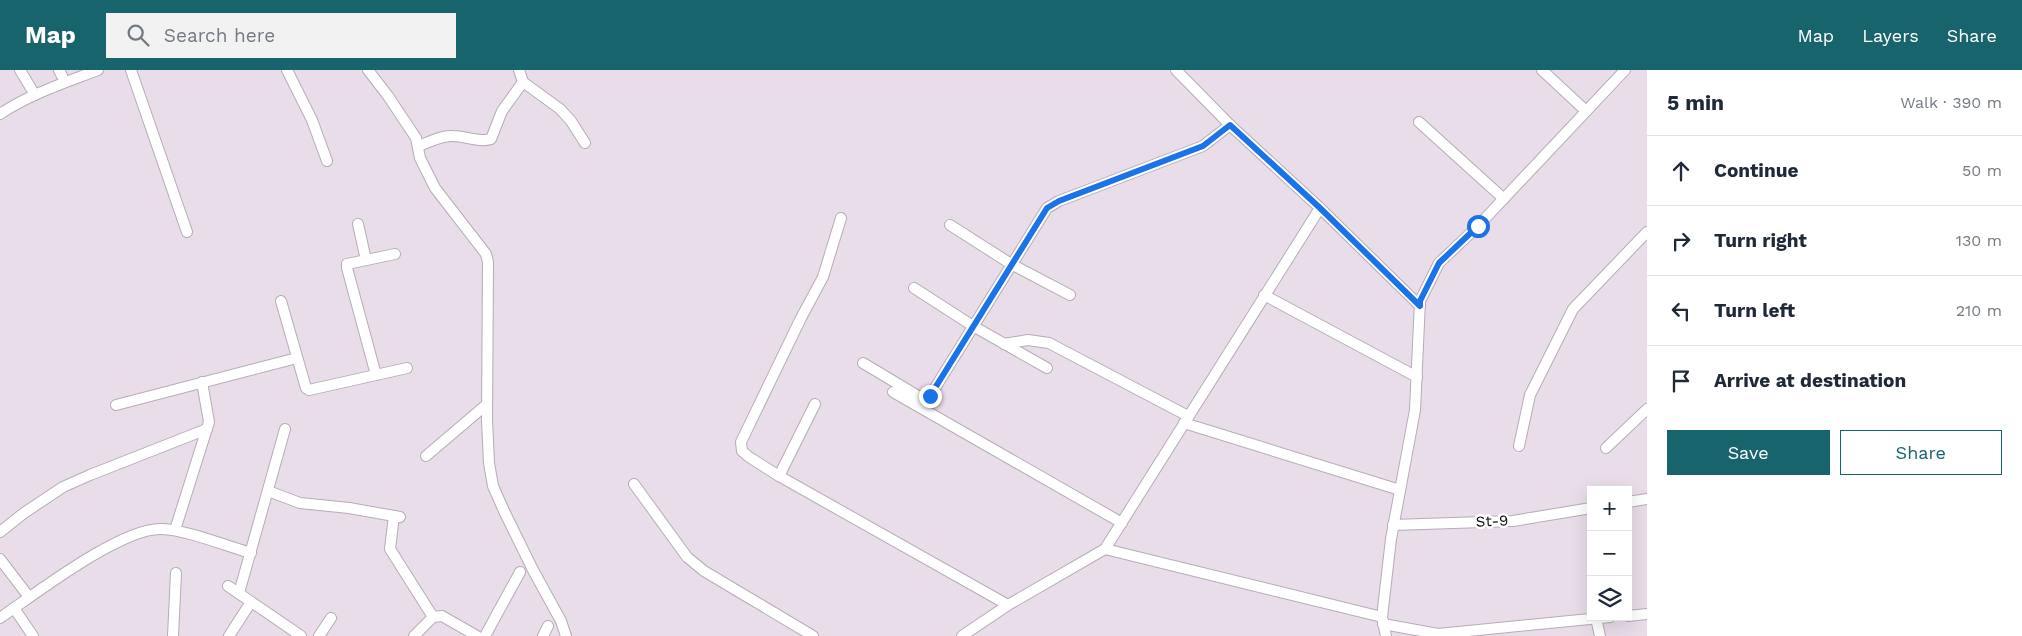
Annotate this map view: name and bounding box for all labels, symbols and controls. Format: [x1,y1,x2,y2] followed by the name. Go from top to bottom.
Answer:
[106,13,456,58] search box
[25,21,76,49] text: Map
[124,21,152,49] icon: search
[164,24,275,47] text: Search here
[1797,25,1834,46] text: Map
[1862,25,1919,46] text: Layers
[1947,25,1997,46] text: Share
[1667,90,1724,115] text: 5 min
[1900,93,2002,112] text: Walk · 390 m
[1667,157,1695,185] icon: ahead
[1714,159,1798,182] text: Continue
[1962,161,2002,180] text: 50 m
[1467,215,1490,238] route start
[1667,227,1695,255] icon: right
[1714,229,1807,252] text: Turn right
[1956,231,2002,250] text: 130 m
[1667,297,1695,325] icon: left
[1714,299,1795,322] text: Turn left
[1956,301,2002,320] text: 210 m
[1667,367,1695,395] icon: arrive
[1714,369,1906,392] text: Arrive at destination
[919,385,942,408] route end
[1667,430,1830,475] button: Save
[1840,430,2002,475] button: Share
[1587,486,1632,621] map controls
[1587,486,1632,531] button: +
[1475,511,1509,531] street label: St-9
[1587,531,1632,576] button: −
[1587,576,1632,621] button: layers

